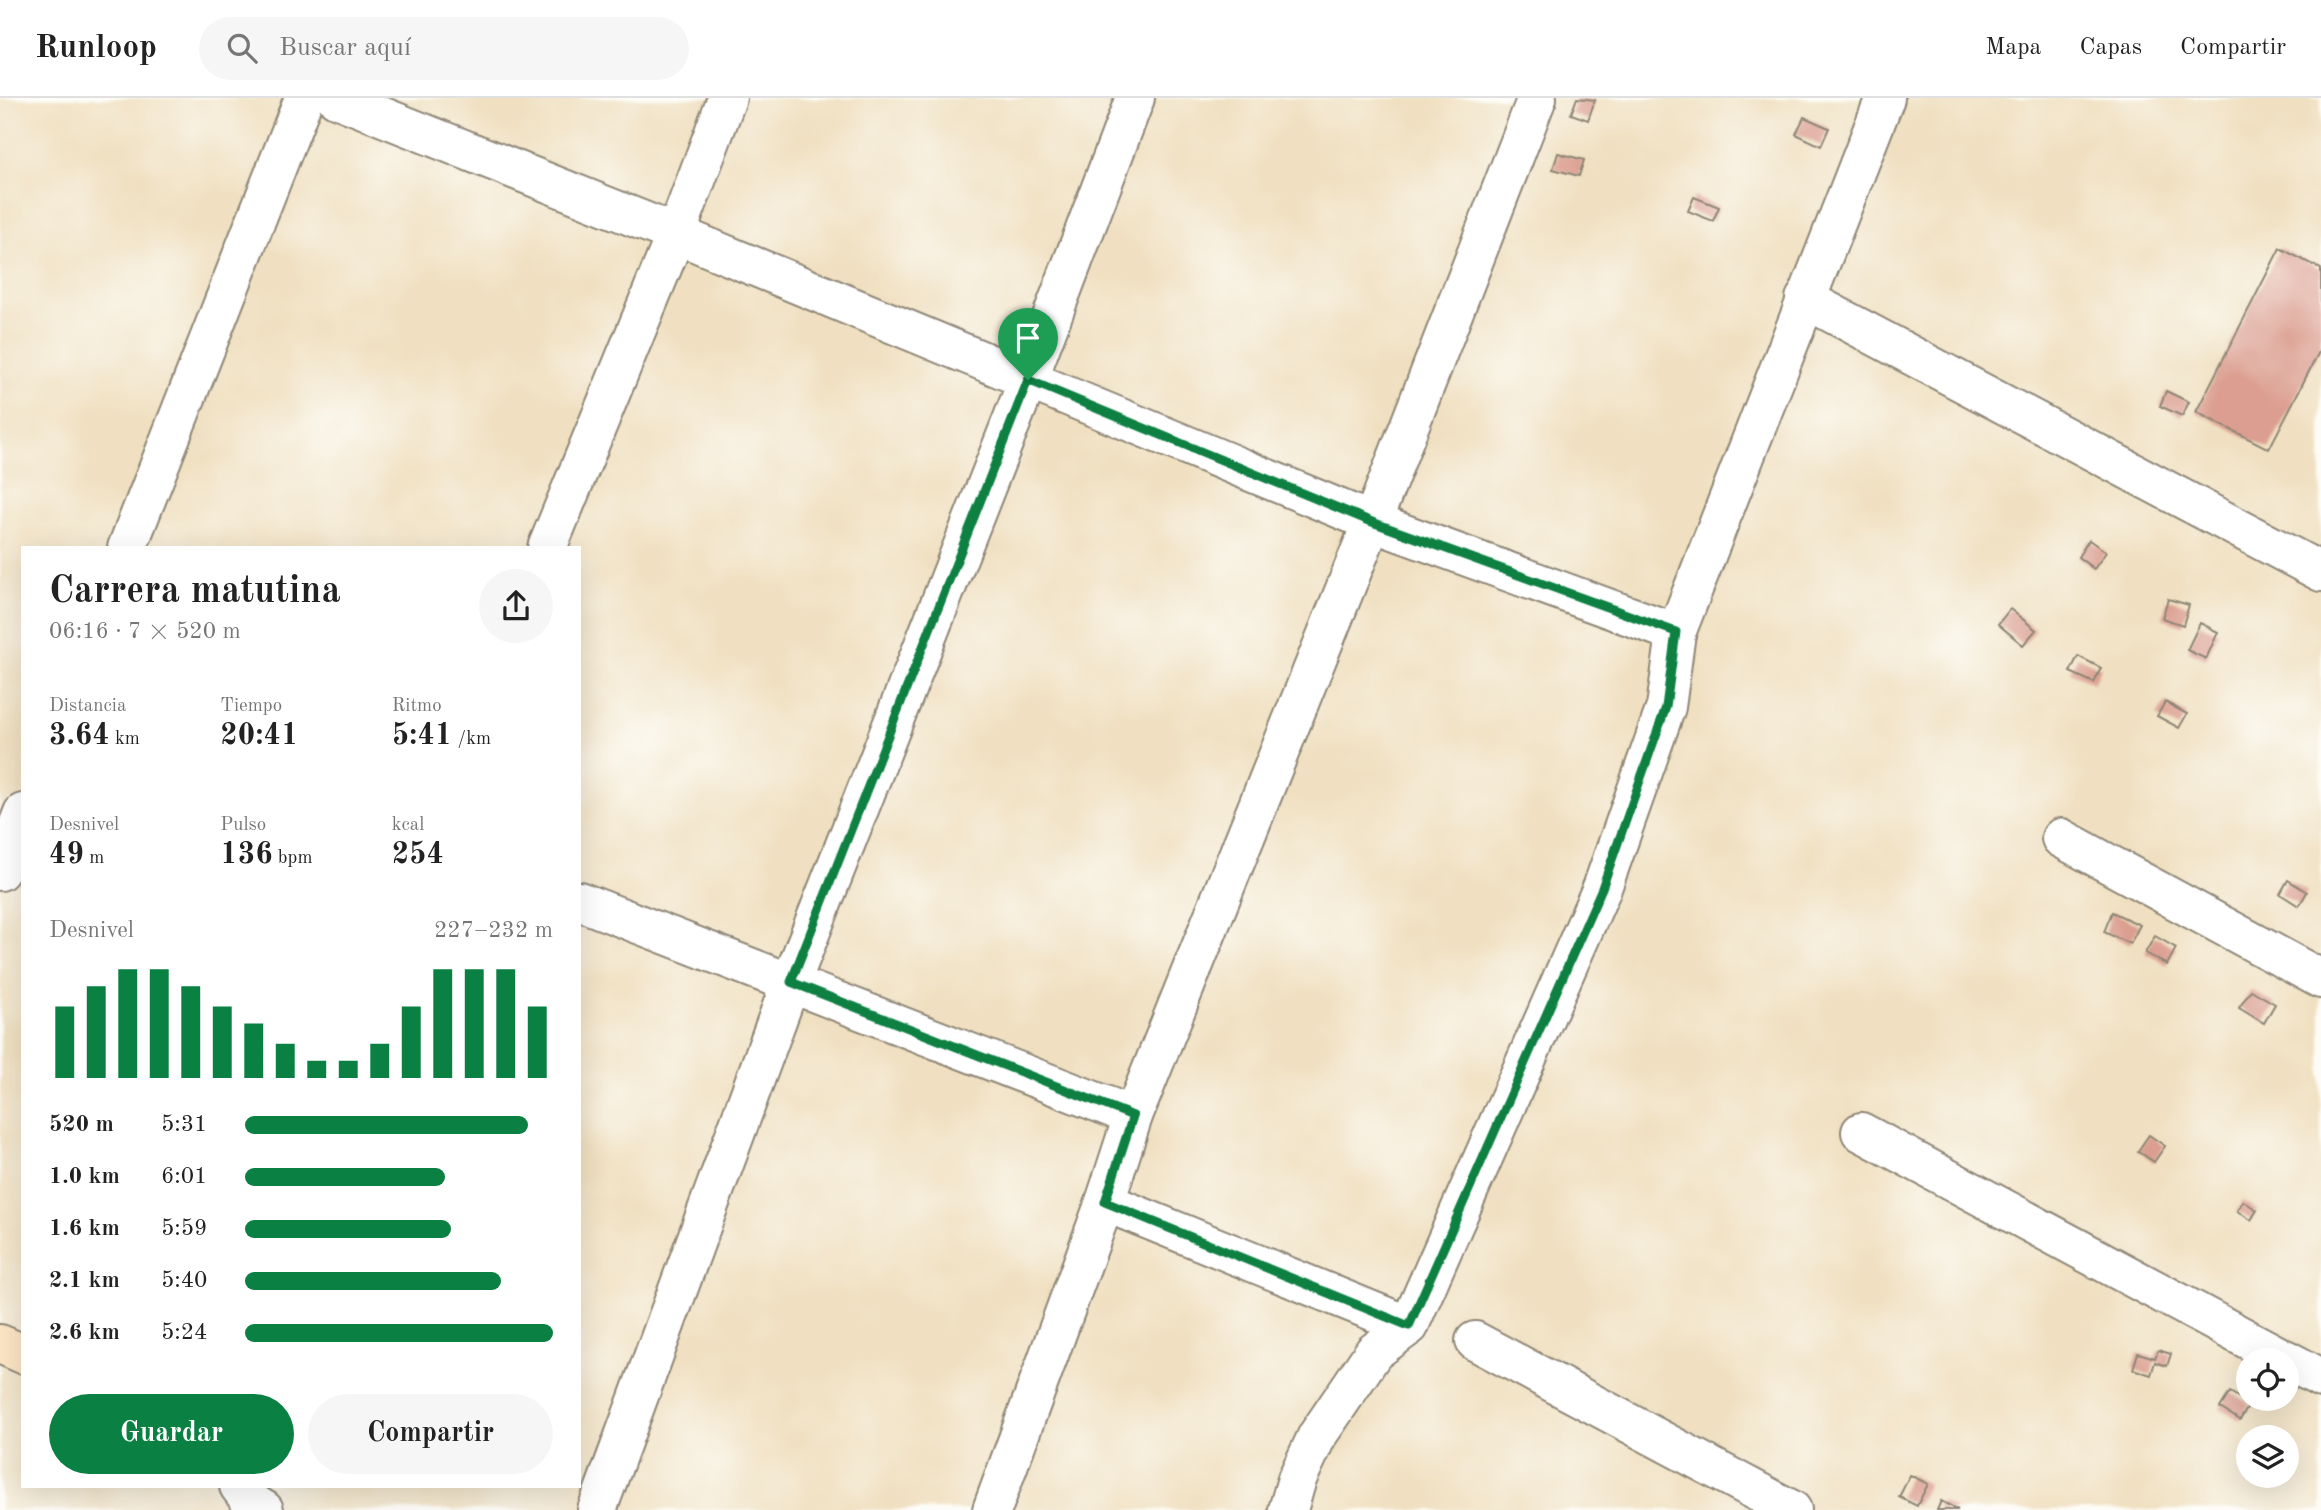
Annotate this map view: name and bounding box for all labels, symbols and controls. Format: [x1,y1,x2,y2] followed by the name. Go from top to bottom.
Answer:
[199,17,689,80] search box
[223,29,261,67] icon: search
[35,32,157,65] text: Runloop
[279,35,411,61] text: Buscar aquí
[1985,36,2041,60] text: Mapa
[2079,36,2142,60] text: Capas
[2180,36,2286,60] text: Compartir
[998,308,1058,380] pin
[1009,319,1047,357] icon: arrive
[479,569,553,643] button: share
[49,573,341,611] text: Carrera matutina
[49,620,241,643] text: 06:16 · 7 × 520 m
[49,697,126,716] text: Distancia
[220,697,282,716] text: Tiempo
[392,697,442,716] text: Ritmo
[49,721,110,751] text: 3.64
[220,721,298,751] text: 20:41
[392,721,452,751] text: 5:41
[110,730,140,749] text: km
[452,730,491,749] text: /km
[49,816,119,835] text: Desnivel
[220,816,266,835] text: Pulso
[392,816,424,835] text: kcal
[49,840,84,870] text: 49
[220,840,273,870] text: 136
[392,840,444,870] text: 254
[84,849,104,868] text: m
[273,849,313,868] text: bpm
[49,919,134,942] text: Desnivel
[434,919,553,942] text: 227–232 m
[49,1113,114,1136] text: 520 m
[161,1113,207,1136] text: 5:31
[49,1165,120,1188] text: 1.0 km
[161,1165,207,1188] text: 6:01
[49,1217,120,1240] text: 1.6 km
[161,1217,207,1240] text: 5:59
[49,1269,120,1292] text: 2.1 km
[161,1269,207,1292] text: 5:40
[49,1321,120,1344] text: 2.6 km
[161,1321,207,1344] text: 5:24
[2236,1348,2299,1488] map controls
[2236,1348,2299,1411] button: locate
[49,1394,294,1474] button: Guardar
[308,1394,553,1474] button: Compartir
[2236,1425,2299,1488] button: layers

